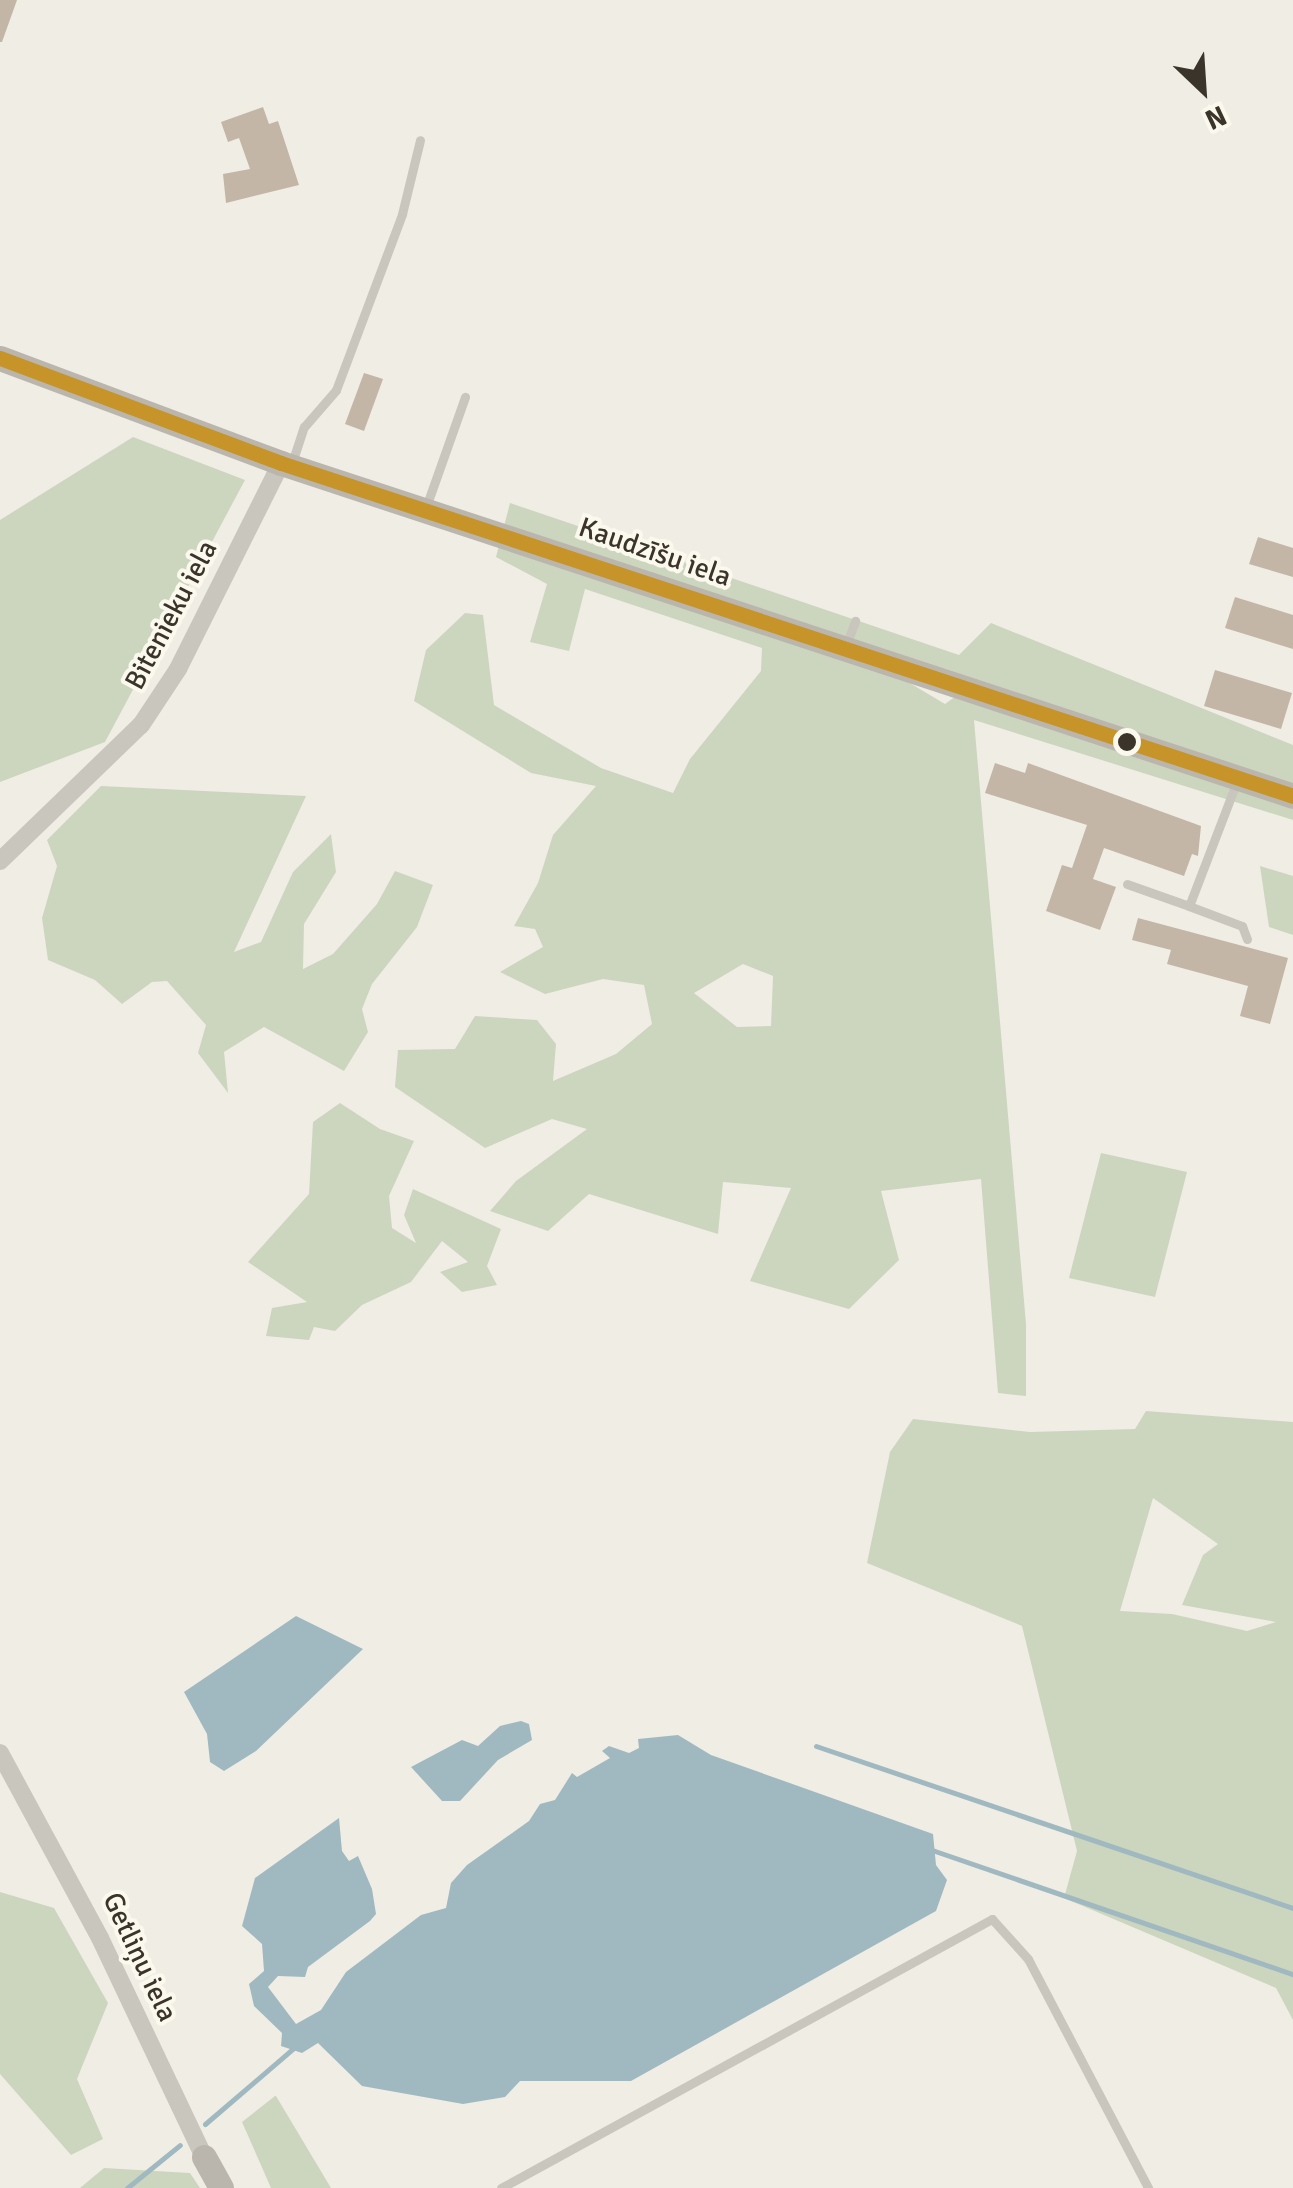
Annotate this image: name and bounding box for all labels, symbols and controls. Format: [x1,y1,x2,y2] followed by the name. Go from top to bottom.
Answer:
[1153,40,1253,140] north arrow
[1200,98,1232,137] text: N
[574,510,736,594] street label: Kaudzīšu iela
[118,535,224,695] street label: Bitenieku iela
[1117,732,1137,752] unlabelled marker
[96,1887,184,2027] street label: Getliņu iela

